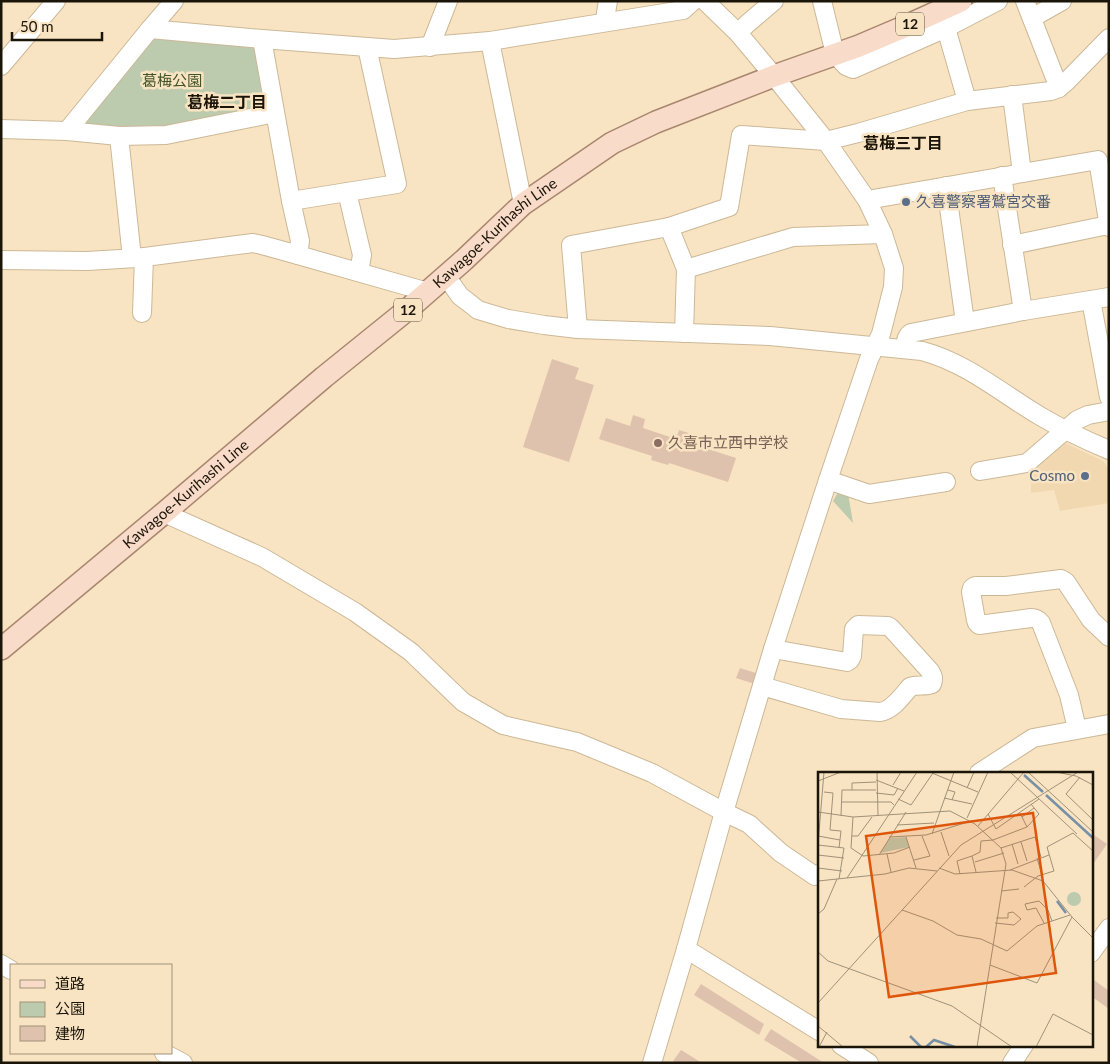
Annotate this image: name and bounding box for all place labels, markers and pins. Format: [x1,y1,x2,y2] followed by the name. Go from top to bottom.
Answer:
[916,192,1051,210] place label: 久喜警察署鷲宮交番
[900,196,912,208] marker: 久喜警察署鷲宮交番
[668,433,788,451] place label: 久喜市立西中学校
[652,437,664,449] marker: 久喜市立西中学校
[1029,466,1075,484] place label: Cosmo
[1079,470,1091,482] marker: Cosmo

